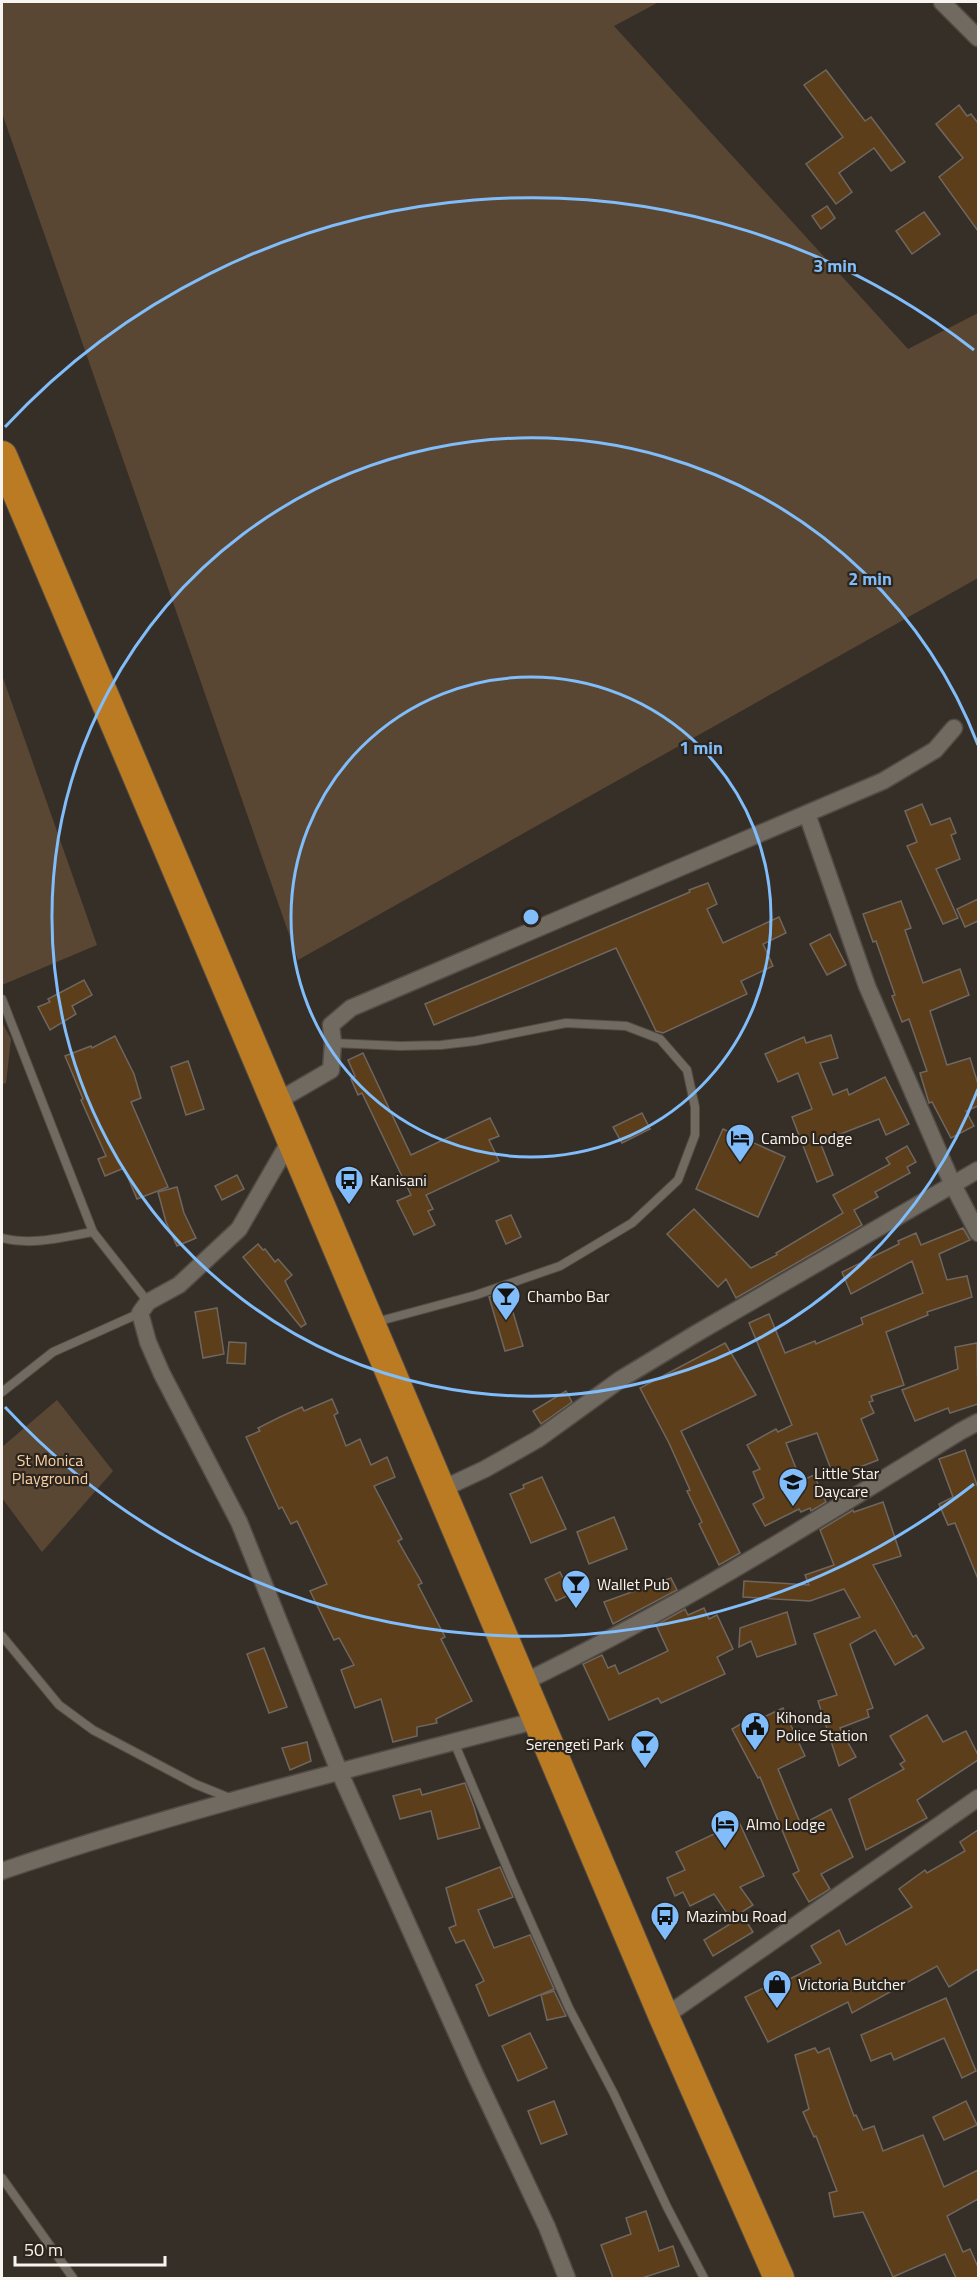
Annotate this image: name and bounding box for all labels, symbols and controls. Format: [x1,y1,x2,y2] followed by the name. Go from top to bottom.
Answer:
[813,252,857,279] text: 3 min
[848,565,892,592] text: 2 min
[679,734,723,761] text: 1 min
[521,907,541,927] centre of rings
[724,1122,756,1164] hotel icon: Cambo Lodge
[761,1126,852,1150] place label: Cambo Lodge
[333,1164,365,1206] bus stop icon: Kanisani
[370,1168,427,1192] place label: Kanisani
[490,1280,522,1322] bar icon: Chambo Bar
[527,1284,610,1308] place label: Chambo Bar
[12,1448,88,1490] park label: St Monica Playground
[814,1461,880,1503] place label: Little Star Daycare
[777,1466,809,1508] school or university icon: Little Star Daycare
[560,1568,592,1610] bar icon: Wallet Pub
[597,1572,670,1596] place label: Wallet Pub
[776,1705,868,1747] place label: Kihonda Police Station
[739,1710,771,1752] public building icon: Kihonda Police Station
[629,1728,661,1770] bar icon: Serengeti Park
[526,1732,624,1756] place label: Serengeti Park
[709,1808,741,1850] hotel icon: Almo Lodge
[746,1812,825,1836] place label: Almo Lodge
[649,1900,681,1942] bus stop icon: Mazimbu Road
[686,1904,787,1928] place label: Mazimbu Road
[761,1968,793,2010] shop icon: Victoria Butcher
[798,1972,906,1996] place label: Victoria Butcher
[15,2229,165,2267] scale bar
[24,2236,63,2263] text: 50 m

